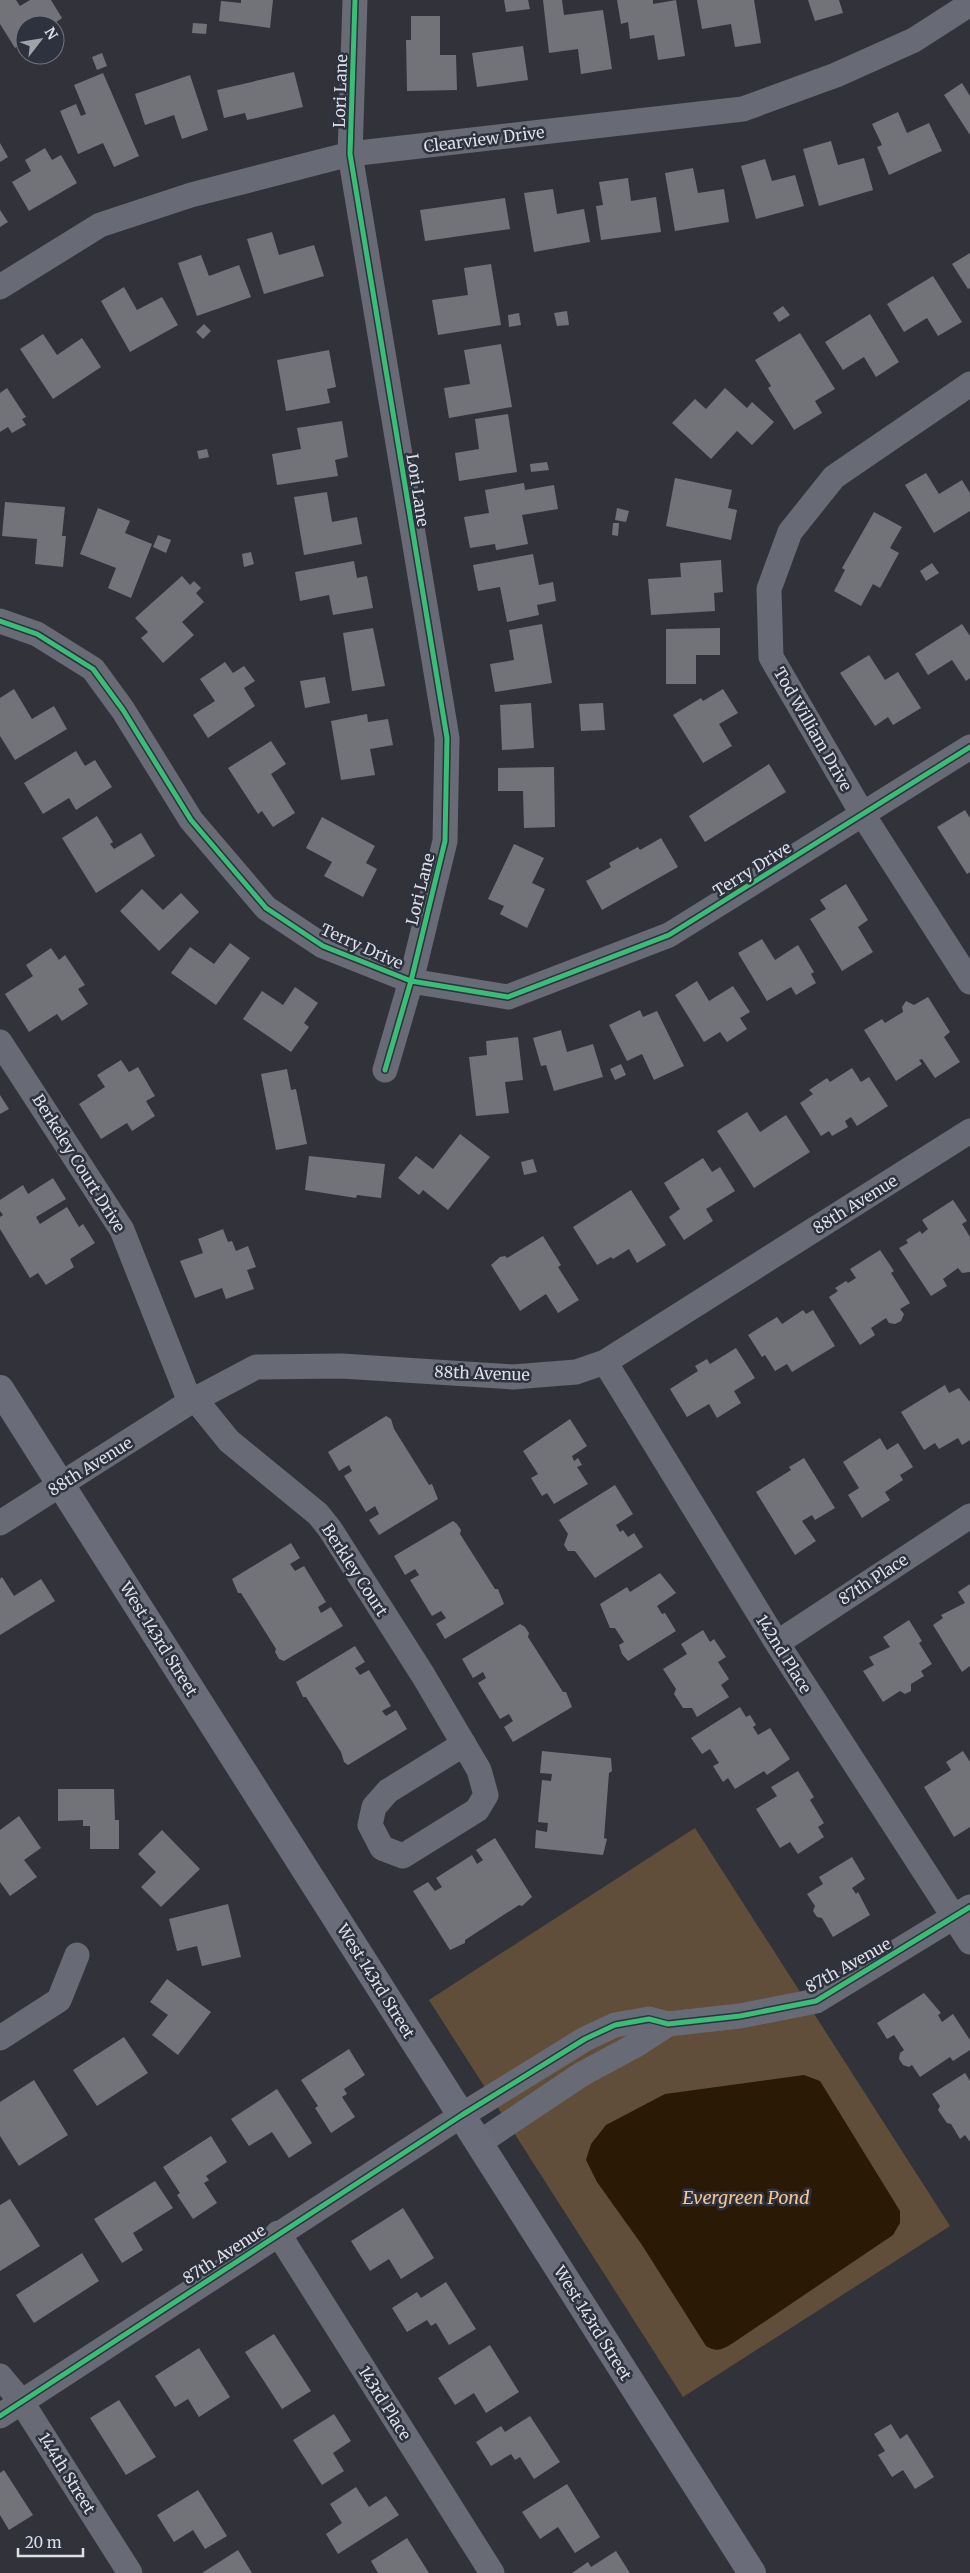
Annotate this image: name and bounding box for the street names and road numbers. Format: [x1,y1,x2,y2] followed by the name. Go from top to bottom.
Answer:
[329,54,351,128] street label: Lori Lane
[423,122,545,156] street label: Clearview Drive
[402,452,434,528] street label: Lori Lane
[769,664,857,794] street label: Tod William Drive
[709,837,795,901] street label: Terry Drive
[401,851,439,927] street label: Lori Lane
[318,919,406,973] street label: Terry Drive
[28,1090,130,1236] street label: Berkeley Court Drive
[809,1170,901,1238] street label: 88th Avenue
[434,1361,530,1385] street label: 88th Avenue
[44,1432,136,1500] street label: 88th Avenue
[318,1520,393,1620] street label: Berkley Court
[835,1549,911,1609] street label: 87th Place
[115,1577,203,1701] street label: West 143rd Street
[752,1611,816,1697] street label: 142nd Place
[332,1919,420,2043] street label: West 143rd Street
[802,1933,894,1997] street label: 87th Avenue
[179,2220,269,2288] street label: 87th Avenue
[549,2261,637,2385] street label: West 143rd Street
[354,2362,416,2444] street label: 143rd Place
[34,2429,100,2518] street label: 144th Street

